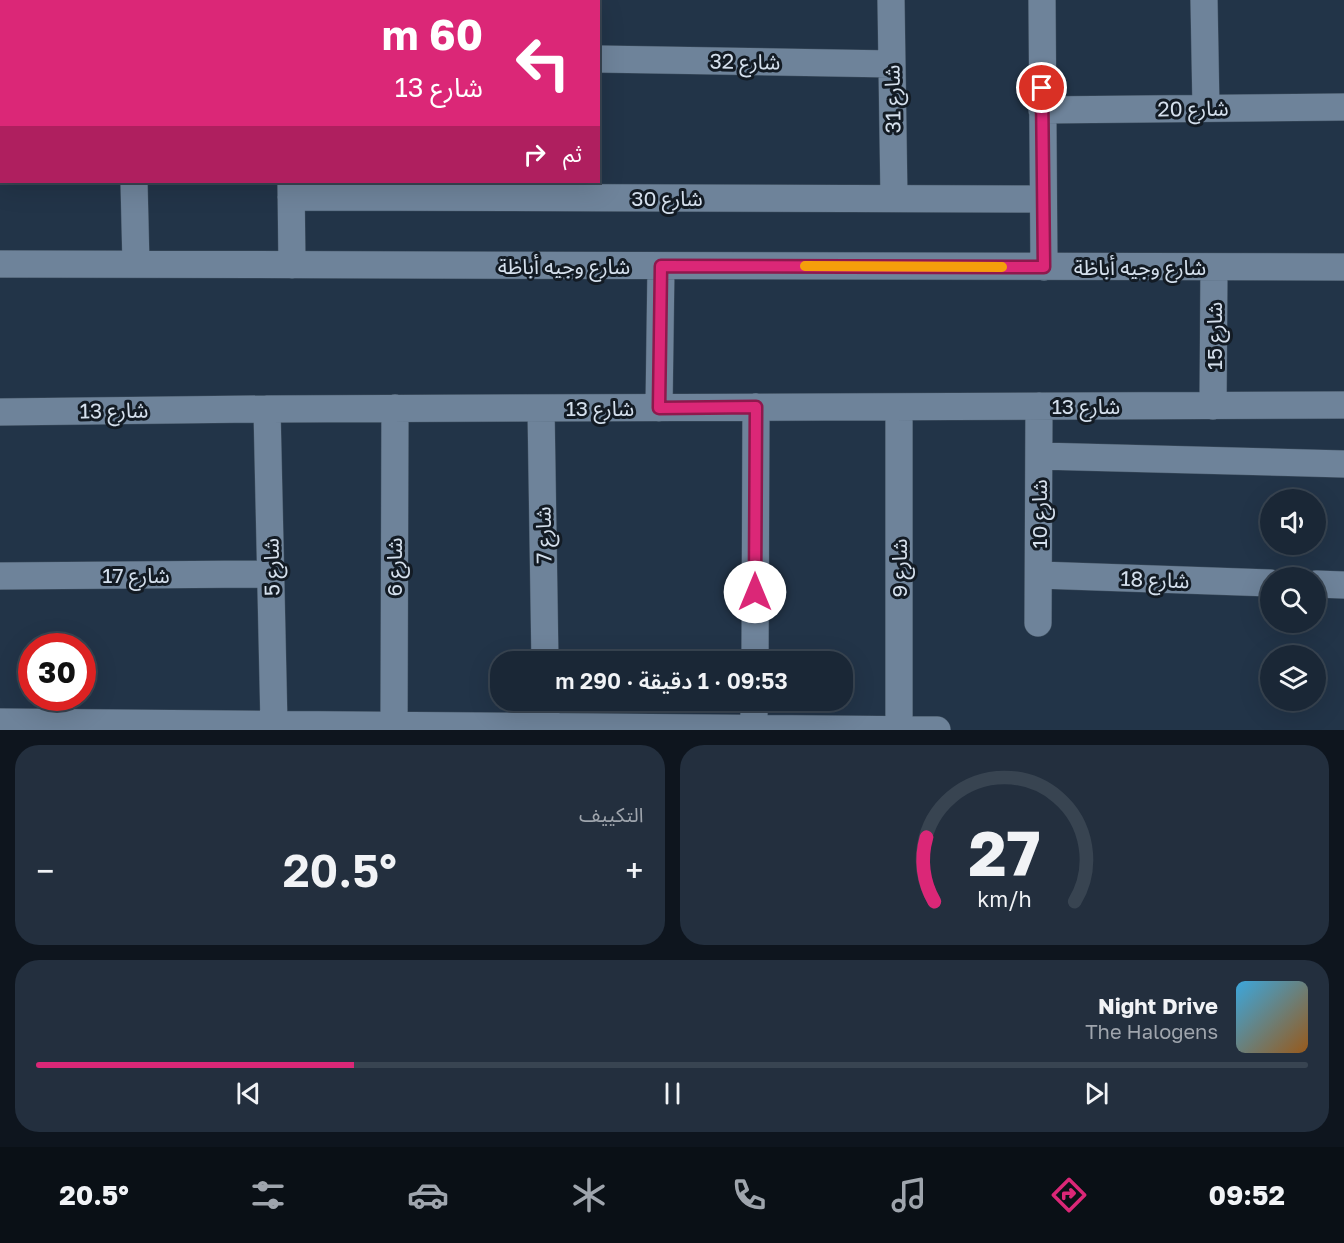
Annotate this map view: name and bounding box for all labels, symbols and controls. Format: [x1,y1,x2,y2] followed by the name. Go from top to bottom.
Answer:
[382,9,483,59] text: 60 m
[504,24,582,102] icon: left
[709,47,781,78] street label: شارع 32
[1016,62,1067,113] pin
[878,64,909,134] street label: شارع 31
[395,71,483,103] text: شارع 13
[1025,71,1058,104] icon: arrive
[1157,94,1229,125] street label: شارع 20
[518,138,551,171] icon: right
[563,140,582,167] text: ثم
[631,185,703,214] street label: شارع 30
[498,253,630,282] street label: شارع وجيه أباظة
[1074,254,1206,283] street label: شارع وجيه أباظة
[1201,302,1230,370] street label: شارع 15
[1052,393,1120,422] street label: شارع 13
[566,395,634,424] street label: شارع 13
[79,396,149,427] street label: شارع 13
[1026,479,1055,549] street label: شارع 10
[1260,489,1326,711] map controls
[1260,489,1326,555] button: sound
[530,506,559,564] street label: شارع 7
[257,538,288,596] street label: شارع 5
[381,538,410,596] street label: شارع 6
[886,539,915,597] street label: شارع 9
[723,560,787,624] position arrow
[102,562,170,591] street label: شارع 17
[1120,565,1190,596] street label: شارع 18
[1260,567,1326,633] button: search
[18,633,96,711] speed limit sign: 30
[1260,645,1326,711] button: layers
[555,667,788,694] text: 09:53 · 1 دقيقة · 290 m
[579,802,644,826] text: التكييف
[968,815,1040,890] text: 27
[283,843,397,897] text: 20.5°
[36,851,54,890] text: −
[625,851,643,890] text: +
[977,886,1032,912] text: km/h
[1098,992,1218,1019] text: Night Drive
[1085,1019,1218,1043] text: The Halogens
[232,1077,265,1110] icon: previous
[656,1077,689,1110] icon: pause
[1080,1077,1113,1110] icon: next
[247,1174,289,1216] icon: filters
[407,1174,449,1216] icon: car
[568,1174,610,1216] icon: climate
[728,1174,770,1216] icon: phone
[888,1174,930,1216] icon: music
[1048,1174,1090,1216] icon: directions
[59,1179,129,1211] text: 20.5°
[1209,1179,1285,1211] text: 09:52

